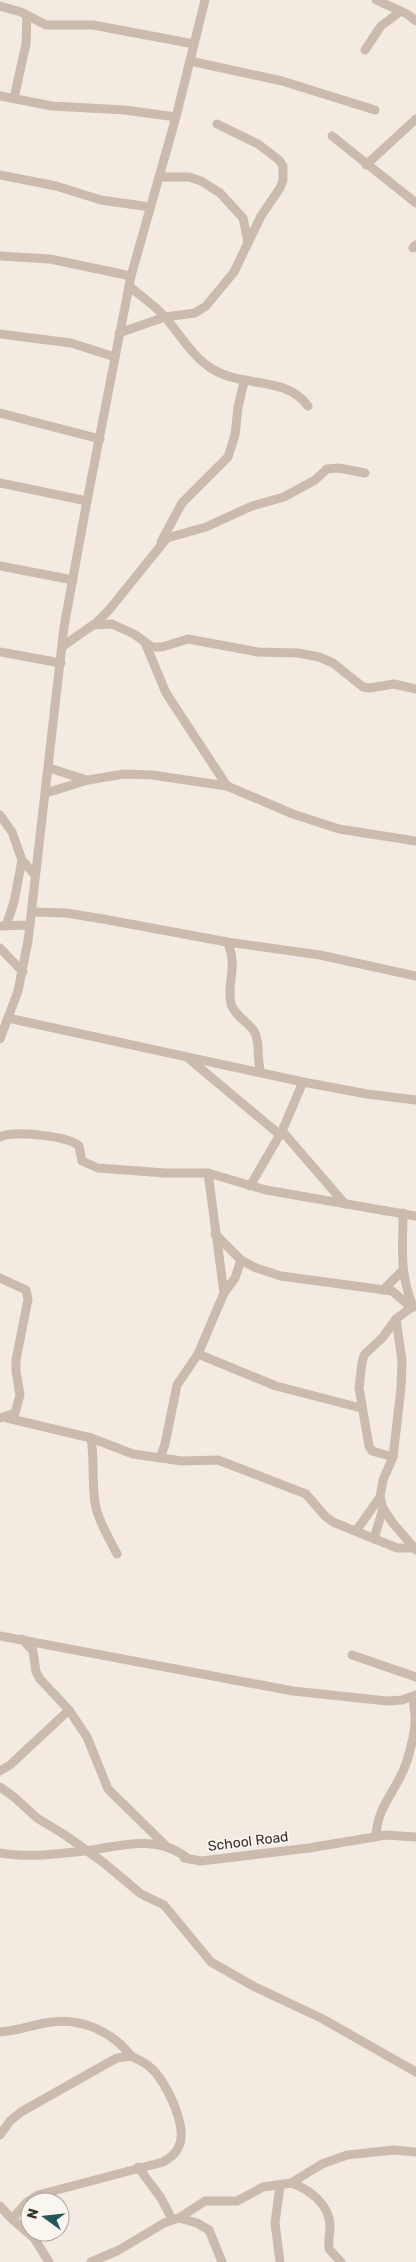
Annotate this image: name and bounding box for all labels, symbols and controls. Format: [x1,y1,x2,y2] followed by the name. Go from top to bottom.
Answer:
[207,1828,289,1855] street label: School Road
[20,2192,70,2242] north arrow
[23,2207,42,2221] text: N

